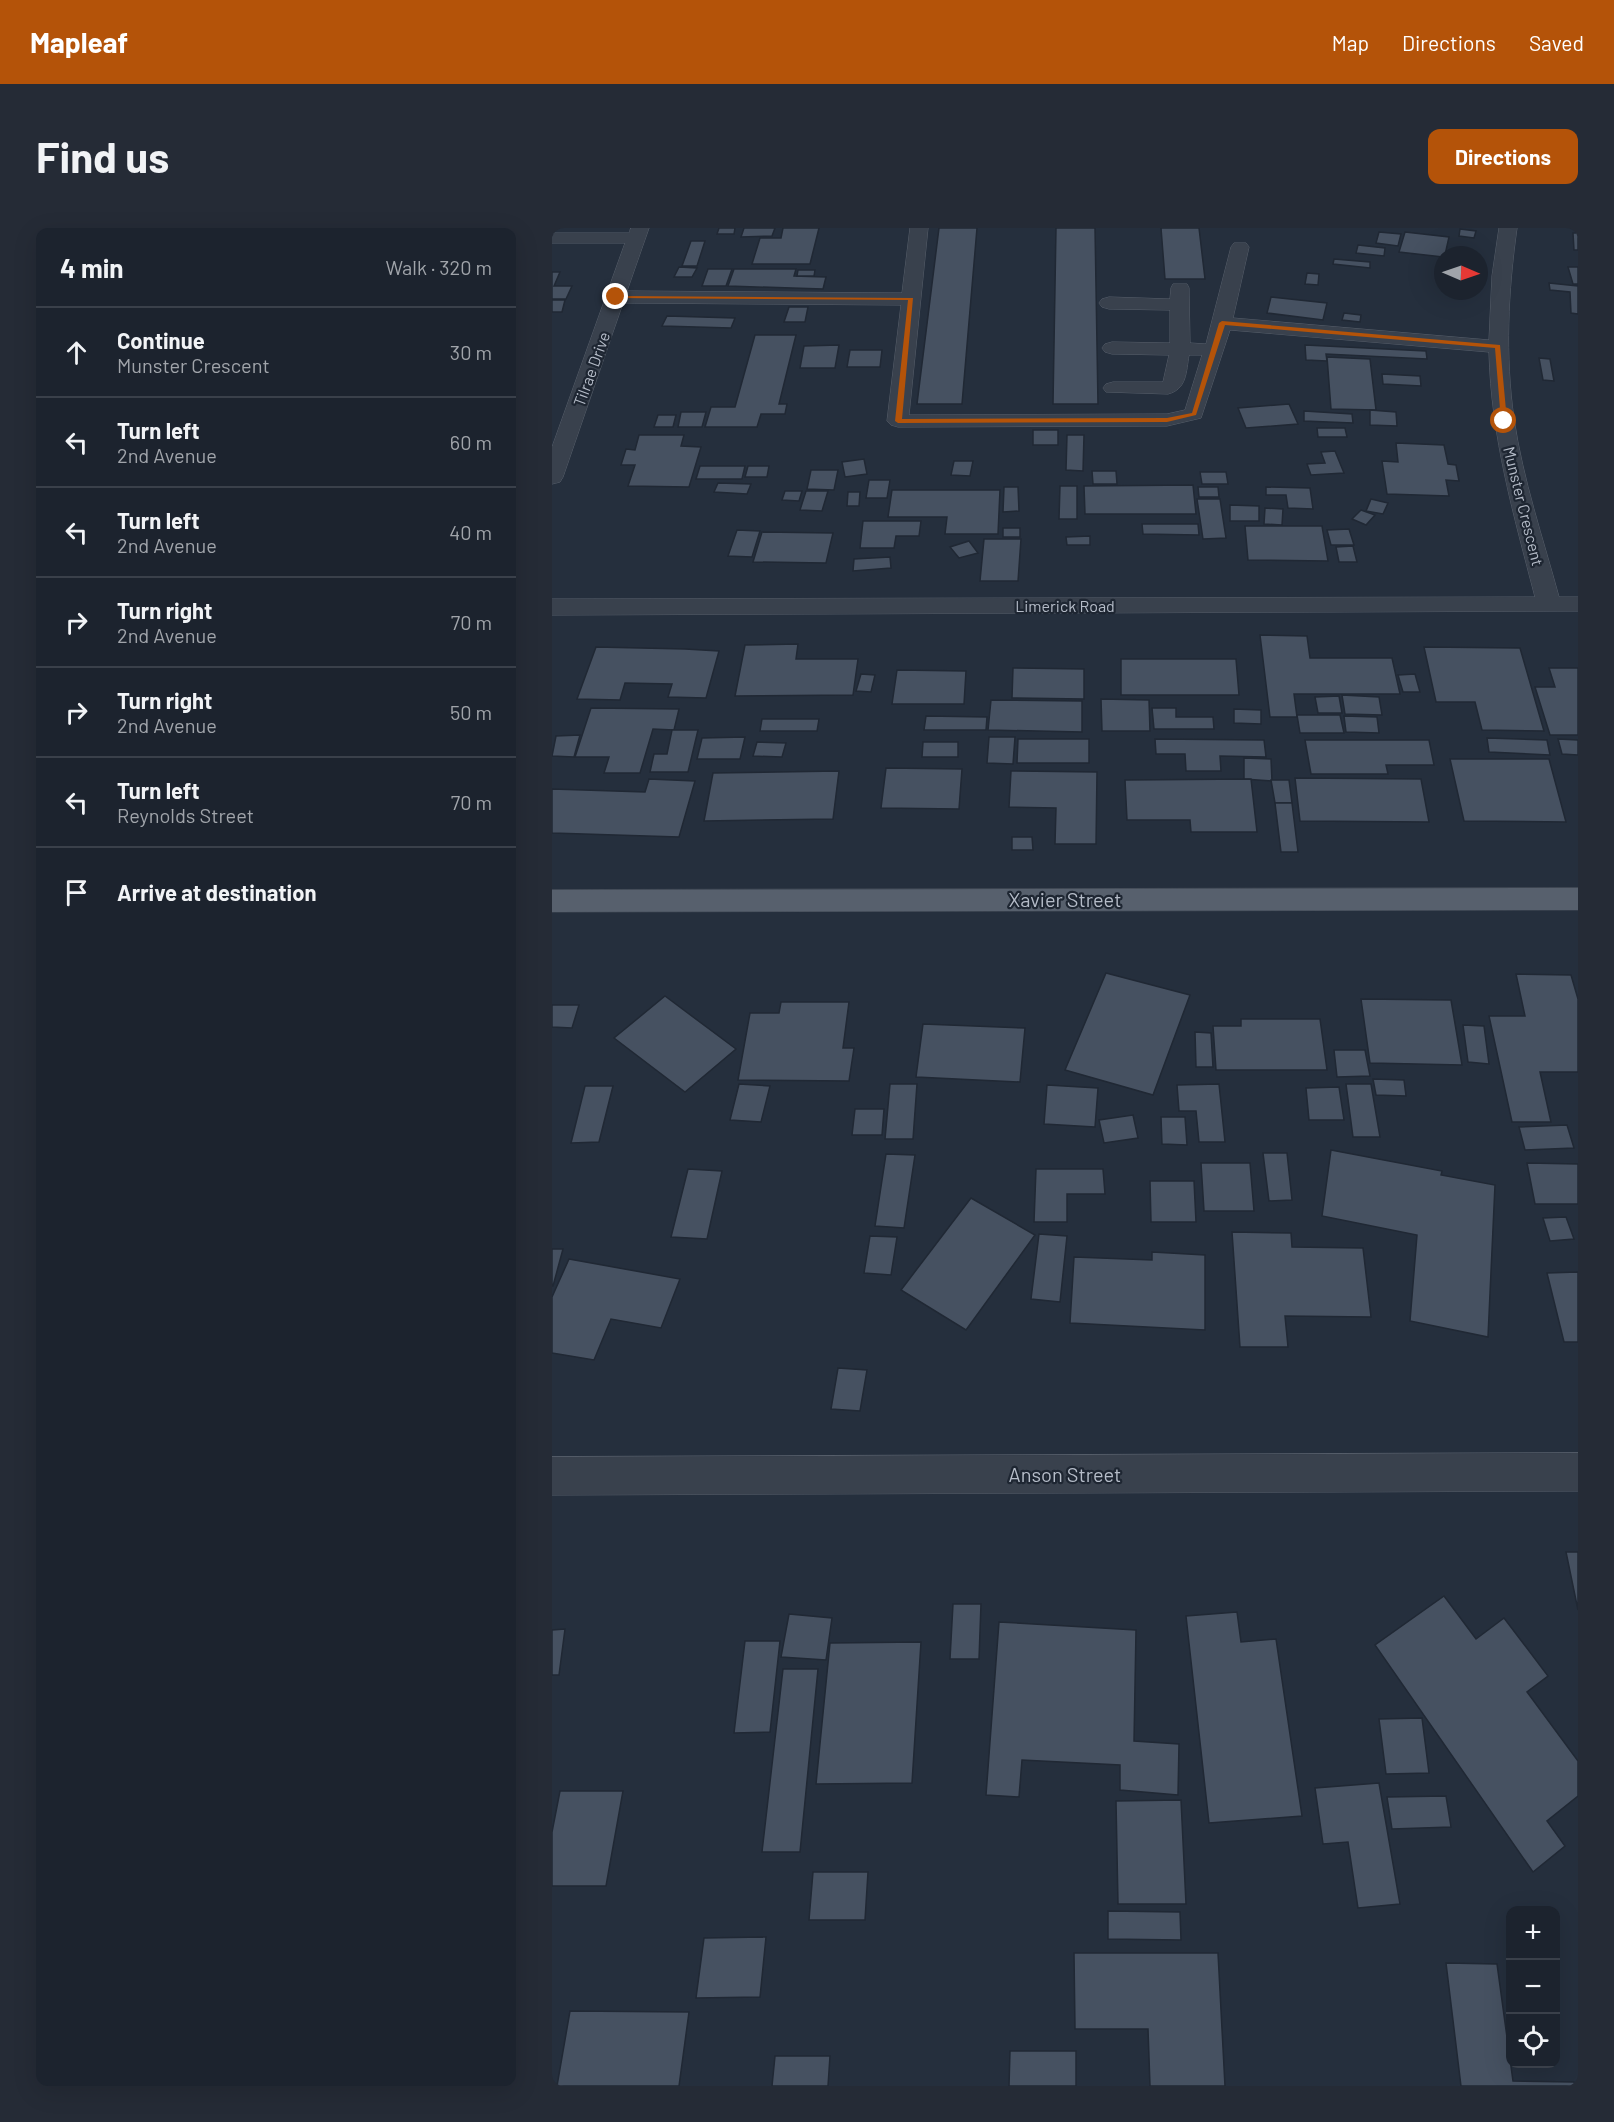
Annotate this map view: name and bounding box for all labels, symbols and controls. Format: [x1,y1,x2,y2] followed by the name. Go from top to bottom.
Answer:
[30,25,128,59] text: Mapleaf
[1332,30,1369,55] text: Map
[1402,30,1496,55] text: Directions
[1529,30,1584,55] text: Saved
[1428,129,1578,184] button: Directions
[36,131,169,181] text: Find us
[1434,246,1488,300] north arrow
[60,252,124,283] text: 4 min
[385,255,492,279] text: Walk · 320 m
[602,283,628,309] route end
[117,327,205,353] text: Continue
[569,329,613,409] street label: Tilrae Drive
[60,336,93,369] icon: ahead
[450,340,492,364] text: 30 m
[117,353,270,377] text: Munster Crescent
[1490,407,1516,433] route start
[117,417,200,443] text: Turn left
[60,426,93,459] icon: left
[450,430,492,454] text: 60 m
[117,443,217,467] text: 2nd Avenue
[1500,444,1548,568] street label: Munster Crescent
[117,507,200,533] text: Turn left
[60,516,93,549] icon: left
[449,520,492,544] text: 40 m
[117,533,217,557] text: 2nd Avenue
[1015,596,1115,615] street label: Limerick Road
[117,597,212,623] text: Turn right
[60,606,93,639] icon: right
[451,610,492,634] text: 70 m
[117,623,217,647] text: 2nd Avenue
[117,687,212,713] text: Turn right
[60,696,93,729] icon: right
[450,700,492,724] text: 50 m
[117,713,217,737] text: 2nd Avenue
[117,777,200,803] text: Turn left
[60,786,93,819] icon: left
[451,790,492,814] text: 70 m
[117,803,254,827] text: Reynolds Street
[60,876,93,909] icon: arrive
[117,879,316,905] text: Arrive at destination
[1009,887,1121,911] street label: Xavier Street
[1009,1462,1121,1486] street label: Anson Street
[1506,1906,1560,2068] map controls
[1506,1906,1560,1960] button: +
[1506,1960,1560,2014] button: −
[1506,2014,1560,2068] button: locate

